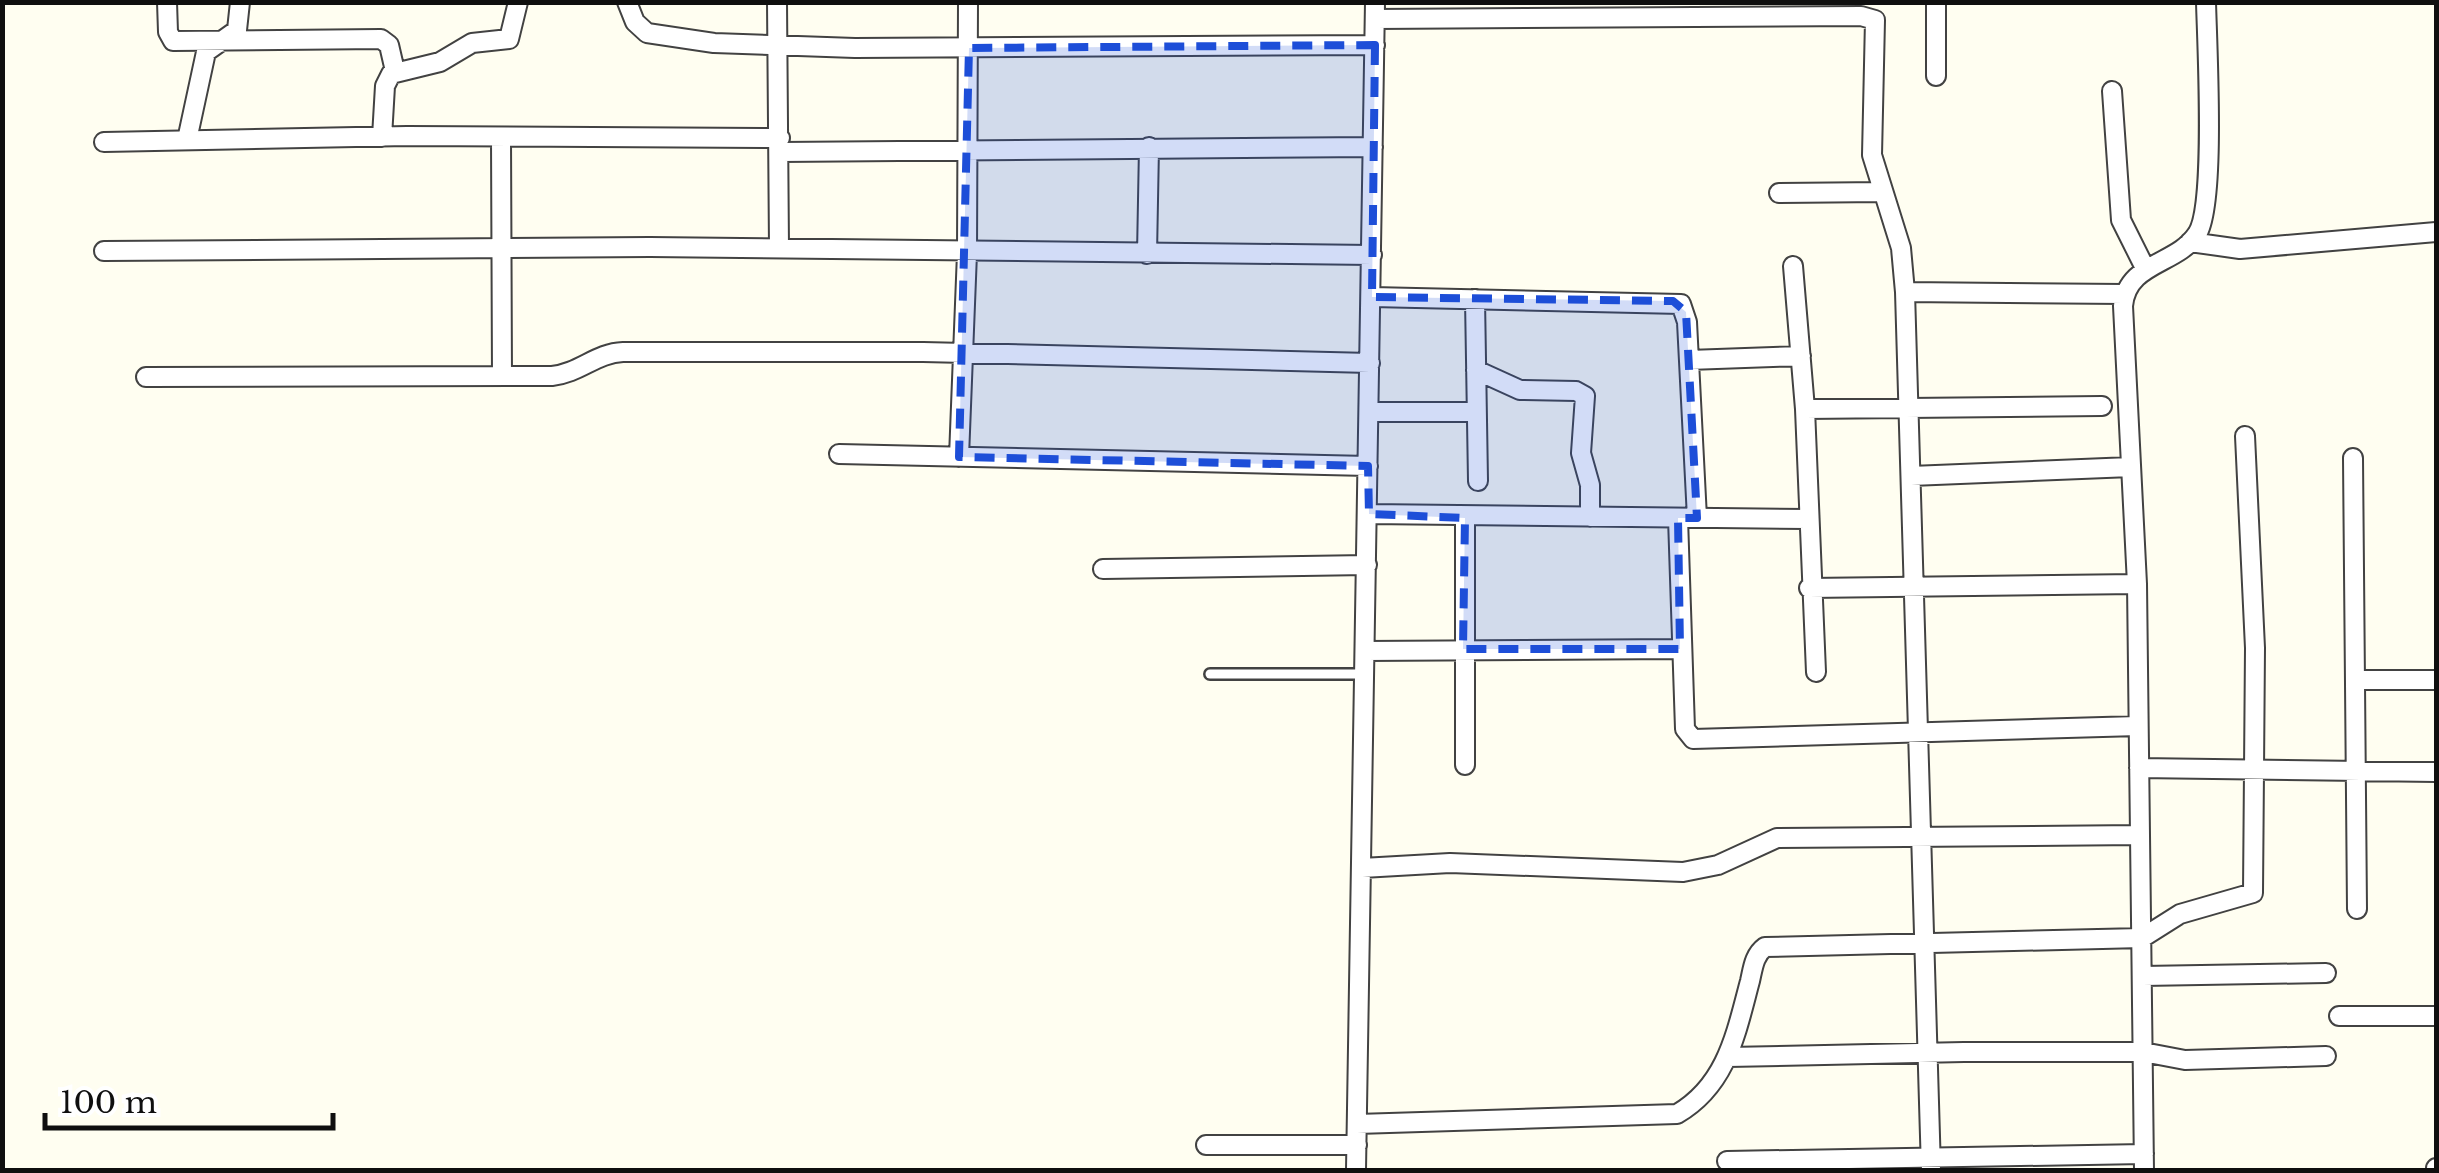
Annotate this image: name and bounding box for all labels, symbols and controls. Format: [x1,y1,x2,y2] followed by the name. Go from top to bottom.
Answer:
[45,1068,332,1130] scale bar
[60,1084,157,1121] text: 100 m

